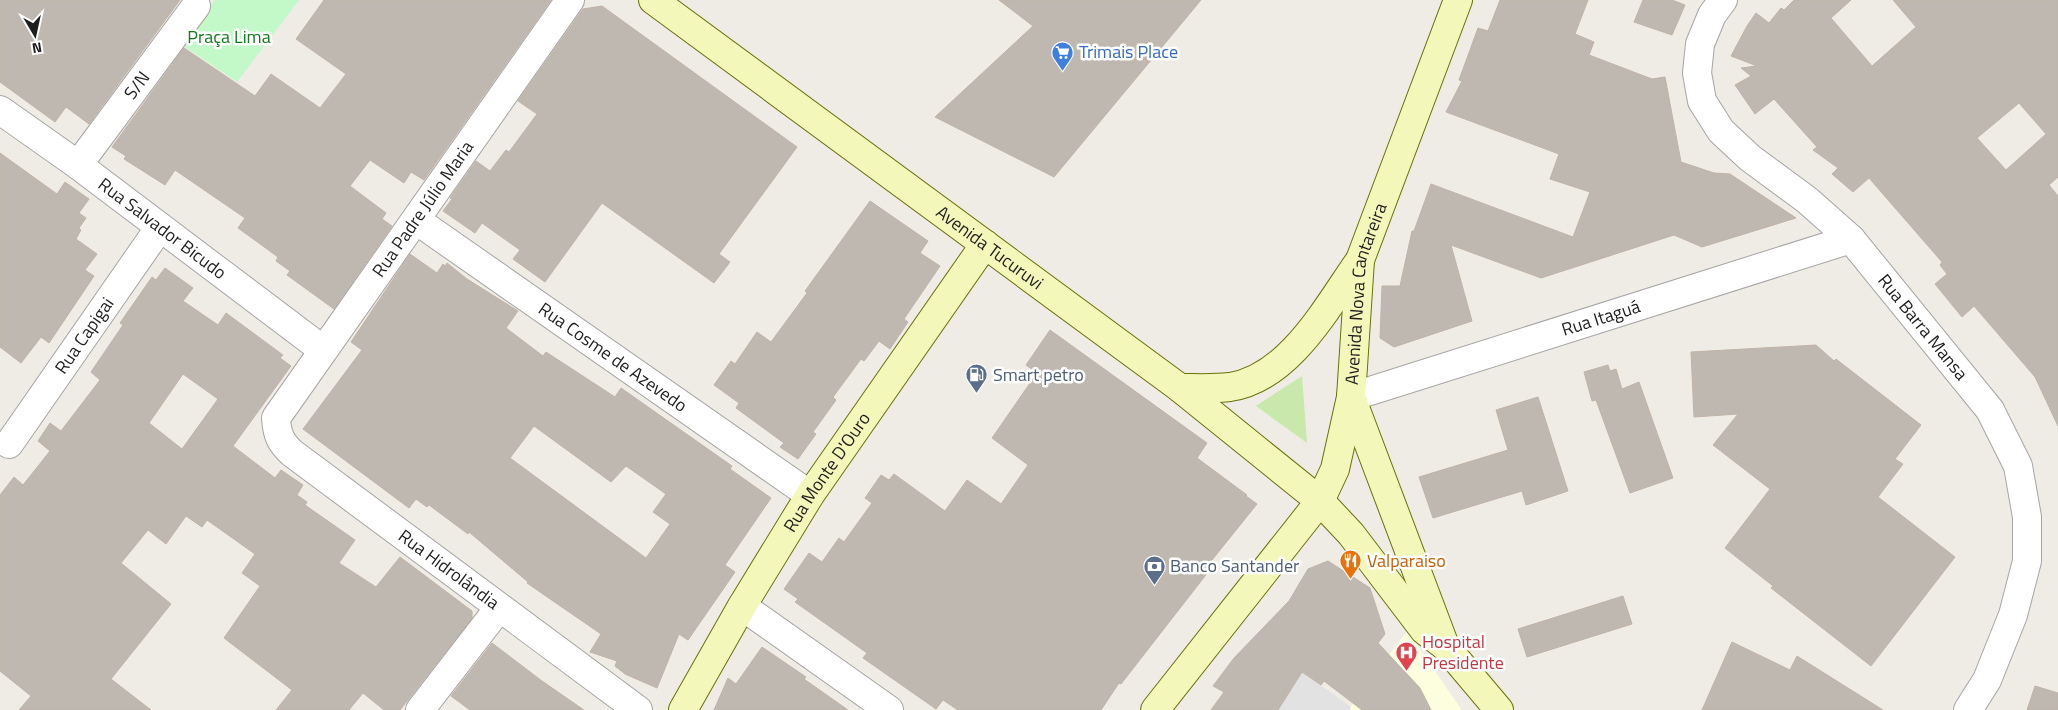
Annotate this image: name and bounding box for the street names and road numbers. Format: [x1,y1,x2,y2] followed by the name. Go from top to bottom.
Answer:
[117,65,156,105] street label: S/N
[365,135,480,283] street label: Rua Padre Júlio Maria
[93,171,232,286] street label: Rua Salvador Bicudo
[931,199,1049,296] street label: Avenida Tucuruvi
[1338,199,1393,386] street label: Avenida Nova Cantareira
[1871,268,1975,386] street label: Rua Barra Mansa
[48,291,120,379] street label: Rua Capigai
[1558,292,1643,343] street label: Rua Itaguá
[533,295,693,418] street label: Rua Cosme de Azevedo
[776,407,877,537] street label: Rua Monte D'Ouro
[393,522,505,616] street label: Rua Hidrolândia

